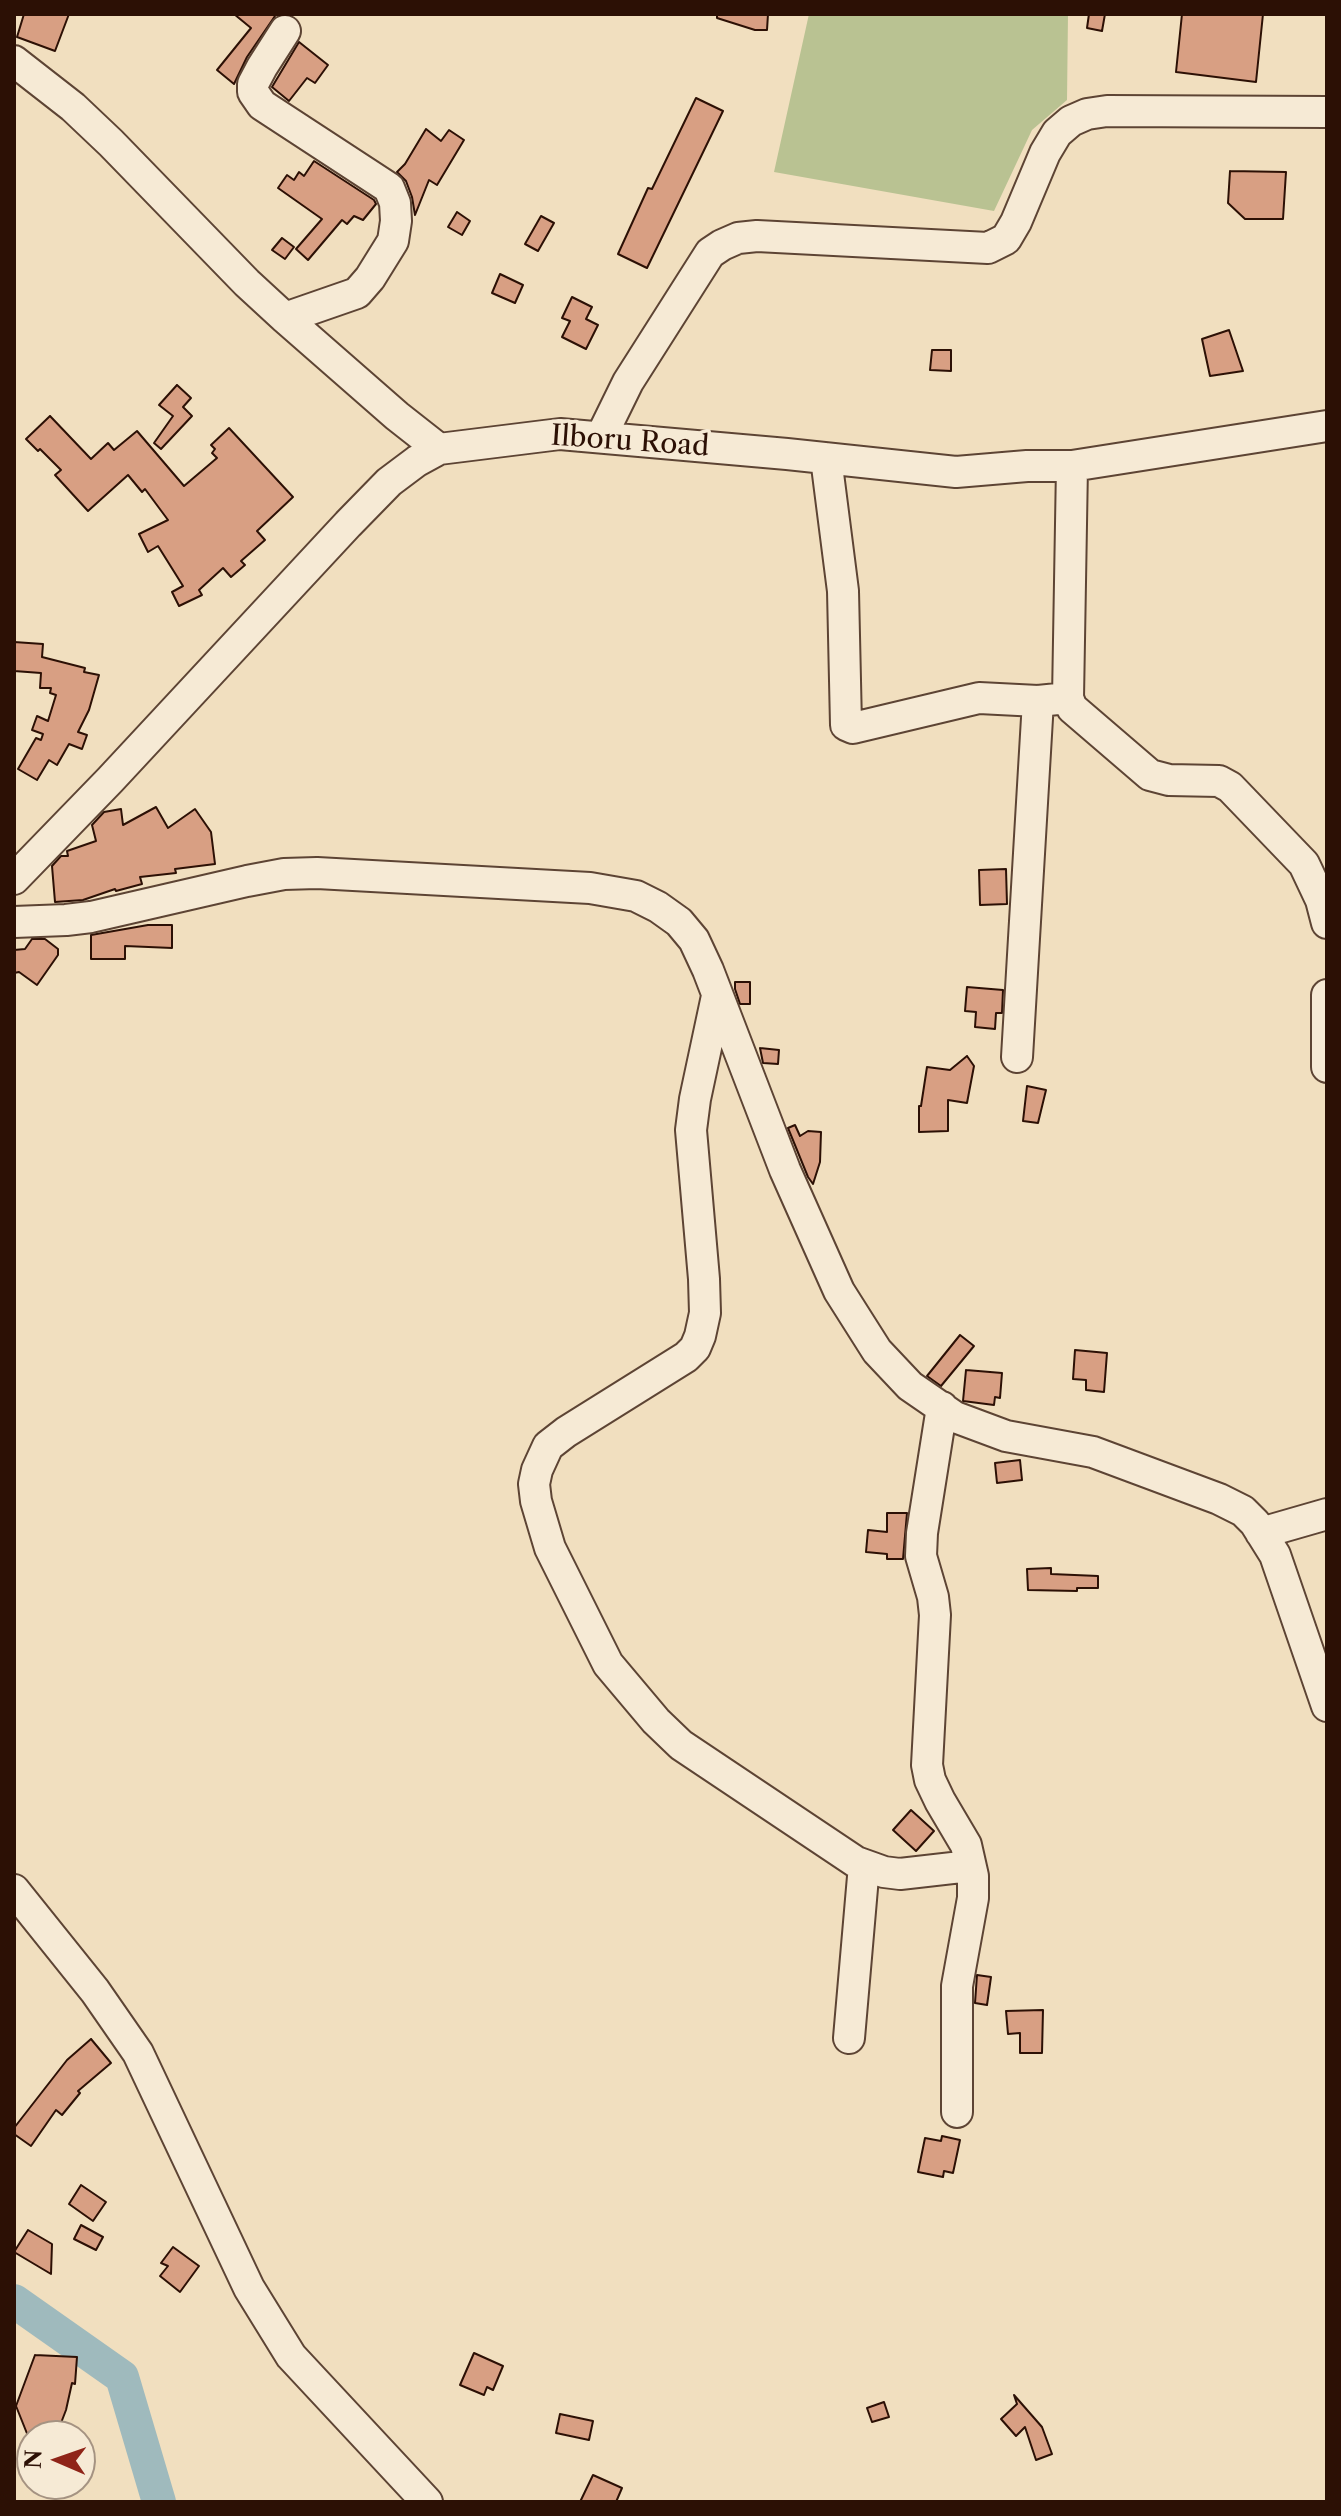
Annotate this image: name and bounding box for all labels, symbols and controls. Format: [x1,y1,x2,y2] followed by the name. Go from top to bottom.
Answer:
[550,420,710,464] street label: Ilboru Road
[16,2420,96,2500] north arrow
[20,2449,47,2469] text: N

